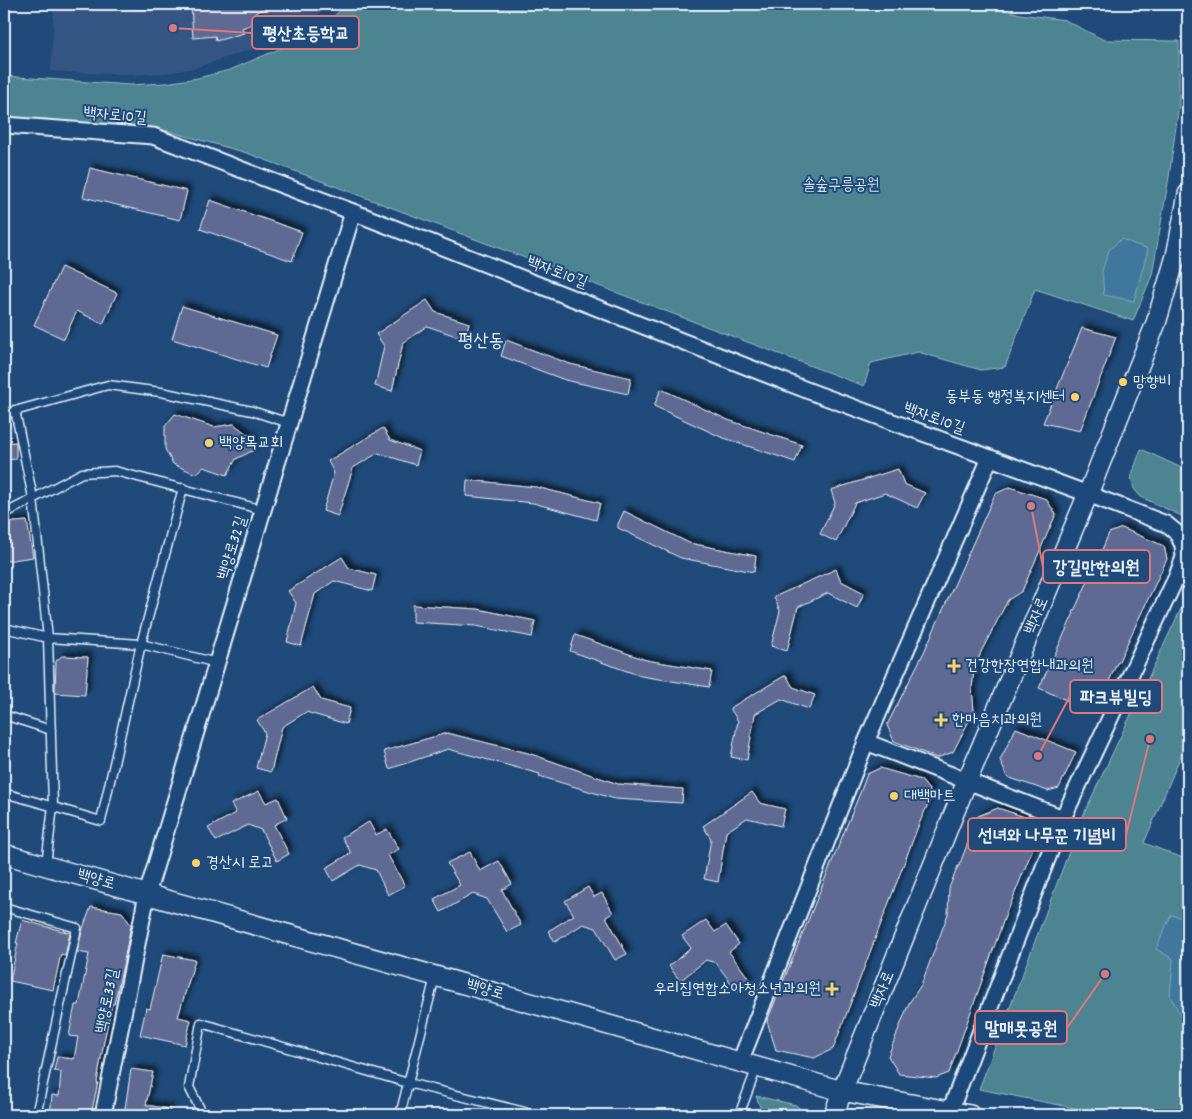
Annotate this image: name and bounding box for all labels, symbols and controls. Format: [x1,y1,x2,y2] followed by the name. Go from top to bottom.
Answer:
[252,16,359,49] callout: 평산초등학교
[263,23,349,48] text: 평산초등학교
[82,102,148,130] street label: 백자로10길
[802,174,880,197] park label: 솔숲구릉공원
[523,251,591,295] street label: 백자로10길
[458,329,504,356] district label: 평산동
[1133,371,1172,394] place label: 망향비
[1117,376,1129,388] marker: 망향비
[945,386,1065,409] place label: 동부동 행정복지센터
[1069,391,1081,403] marker: 동부동 행정복지센터
[900,397,968,441] street label: 백자로10길
[219,432,283,455] place label: 백양목교회
[203,437,215,449] marker: 백양목교회
[212,513,254,583] street label: 백양로32길
[1043,550,1150,583] callout: 강길만한의원
[1053,557,1139,582] text: 강길만한의원
[1019,594,1055,638] street label: 백자로
[965,655,1094,678] place label: 건강한장연합내과의원
[947,659,961,673] marker: 건강한장연합내과의원
[1070,680,1162,713] callout: 파크뷰빌딩
[1080,687,1152,712] text: 파크뷰빌딩
[952,709,1042,732] place label: 한마음치과의원
[934,713,948,727] marker: 한마음치과의원
[904,785,956,808] place label: 대백마트
[888,790,900,802] marker: 대백마트
[968,818,1126,851] callout: 선녀와 나무꾼 기념비
[978,825,1116,850] text: 선녀와 나무꾼 기념비
[206,852,274,875] place label: 경산시 로고
[190,857,202,869] marker: 경산시 로고
[74,864,118,896] street label: 백양로
[90,966,126,1035] street label: 백양로33길
[865,968,901,1012] street label: 백자로
[463,974,507,1006] street label: 백양로
[654,978,821,1001] place label: 우리집연합소아청소년과의원
[825,982,839,996] marker: 우리집연합소아청소년과의원
[975,1011,1067,1044] callout: 말매못공원
[985,1018,1057,1043] text: 말매못공원

